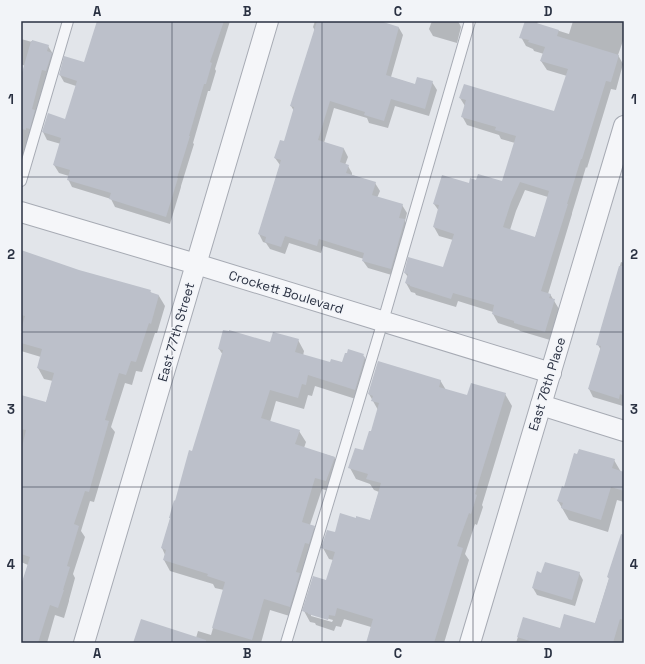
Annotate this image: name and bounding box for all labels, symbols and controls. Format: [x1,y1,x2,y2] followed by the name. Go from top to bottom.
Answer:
[93,3,102,20] text: A
[243,3,252,20] text: B
[394,3,402,20] text: C
[544,3,553,20] text: D
[8,91,14,108] text: 1
[631,91,637,108] text: 1
[7,246,15,263] text: 2
[630,246,638,263] text: 2
[227,266,345,318] street label: Crockett Boulevard
[154,280,198,384] street label: East 77th Street
[525,335,569,433] street label: East 76th Place
[7,401,15,418] text: 3
[630,401,638,418] text: 3
[7,556,15,573] text: 4
[630,556,638,573] text: 4
[93,645,102,662] text: A
[243,645,252,662] text: B
[394,645,402,662] text: C
[544,645,553,662] text: D

